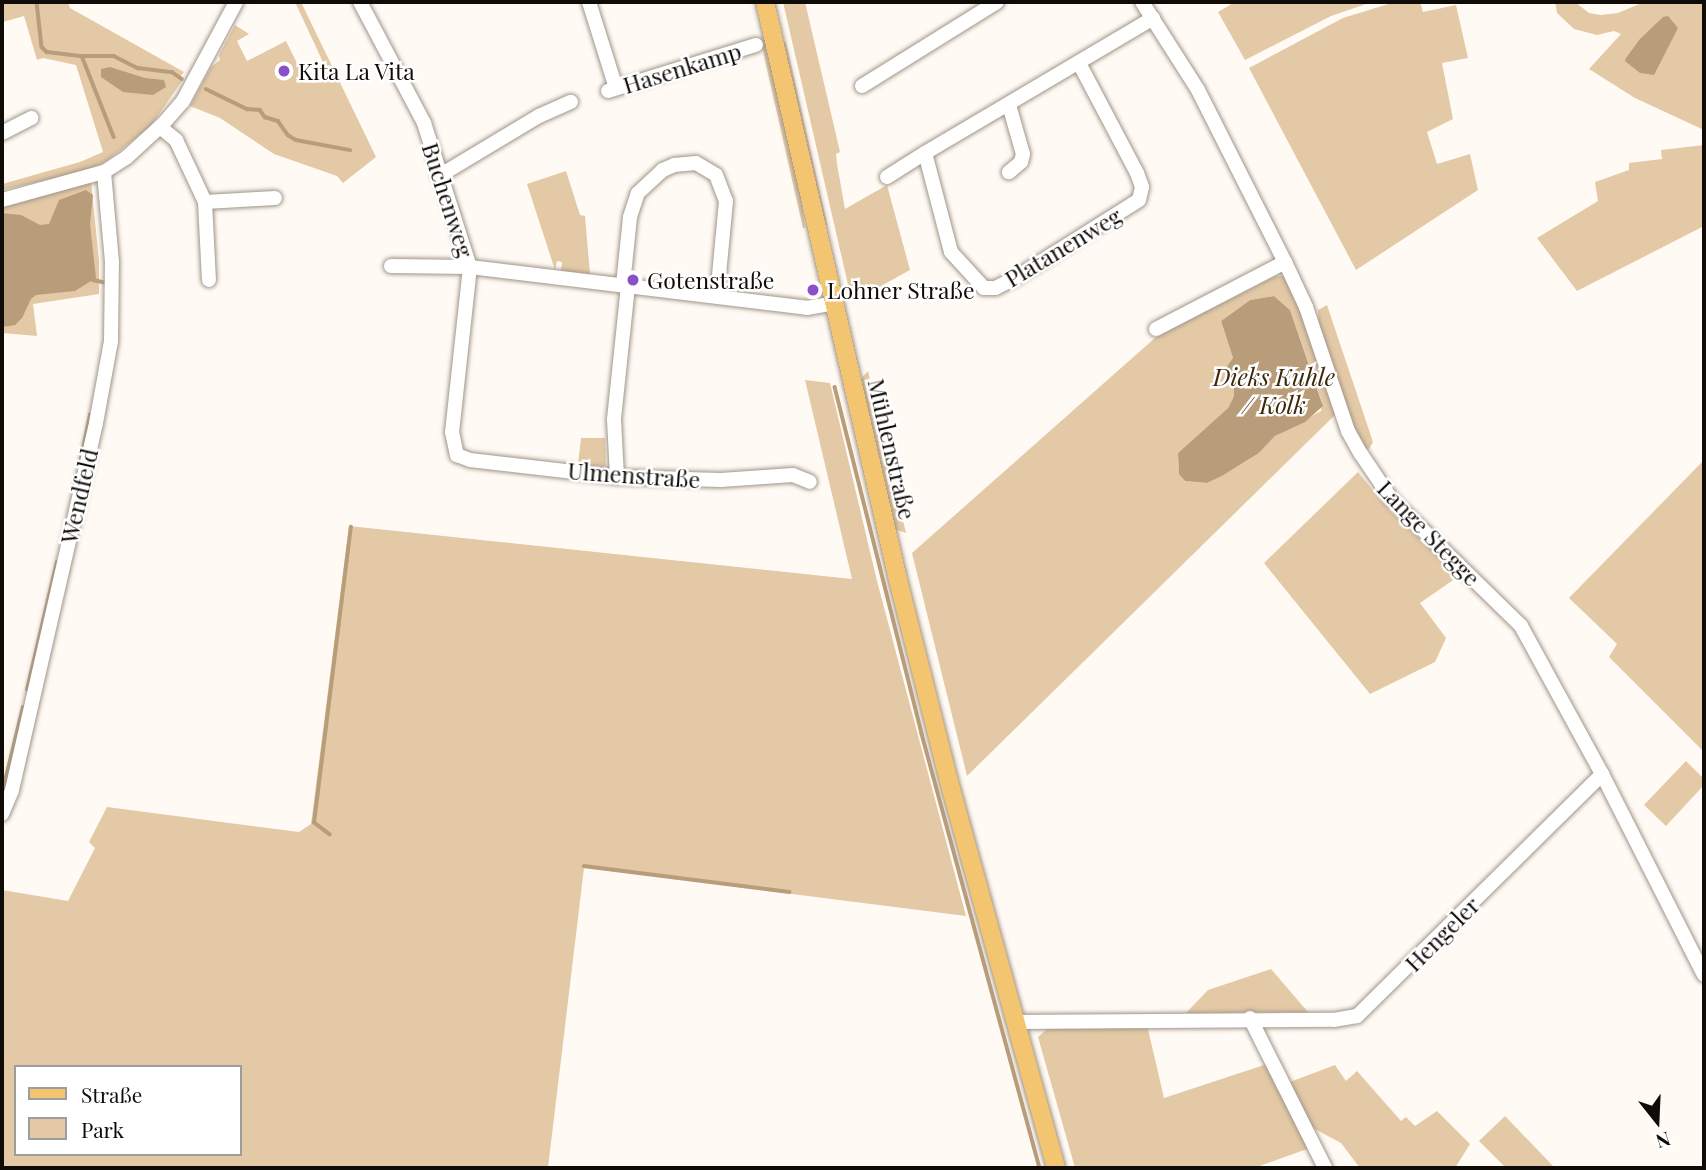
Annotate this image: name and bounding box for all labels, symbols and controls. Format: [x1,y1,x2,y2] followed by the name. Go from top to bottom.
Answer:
[620,37,744,99] street label: Hasenkamp
[298,57,416,85] place label: Kita La Vita
[276,63,292,79] marker: Kita La Vita
[417,139,479,261] street label: Buchenweg
[1000,201,1126,293] street label: Platanenweg
[647,266,774,294] place label: Gotenstraße
[625,272,641,288] marker: Gotenstraße
[827,276,975,304] place label: Lohner Straße
[805,282,821,298] marker: Lohner Straße
[1213,363,1335,419] water label: Dieks Kuhle / Kolk
[862,376,922,522] street label: Mühlenstraße
[55,446,103,546] street label: Wendfeld
[567,457,701,493] street label: Ulmenstraße
[1372,475,1486,591] street label: Lange Stegge
[1399,891,1485,977] street label: Hengeler
[14,1065,242,1156] legend
[81,1080,142,1108] text: Straße
[1622,1086,1692,1156] north arrow
[81,1115,124,1143] text: Park
[1653,1126,1674,1155] text: N

